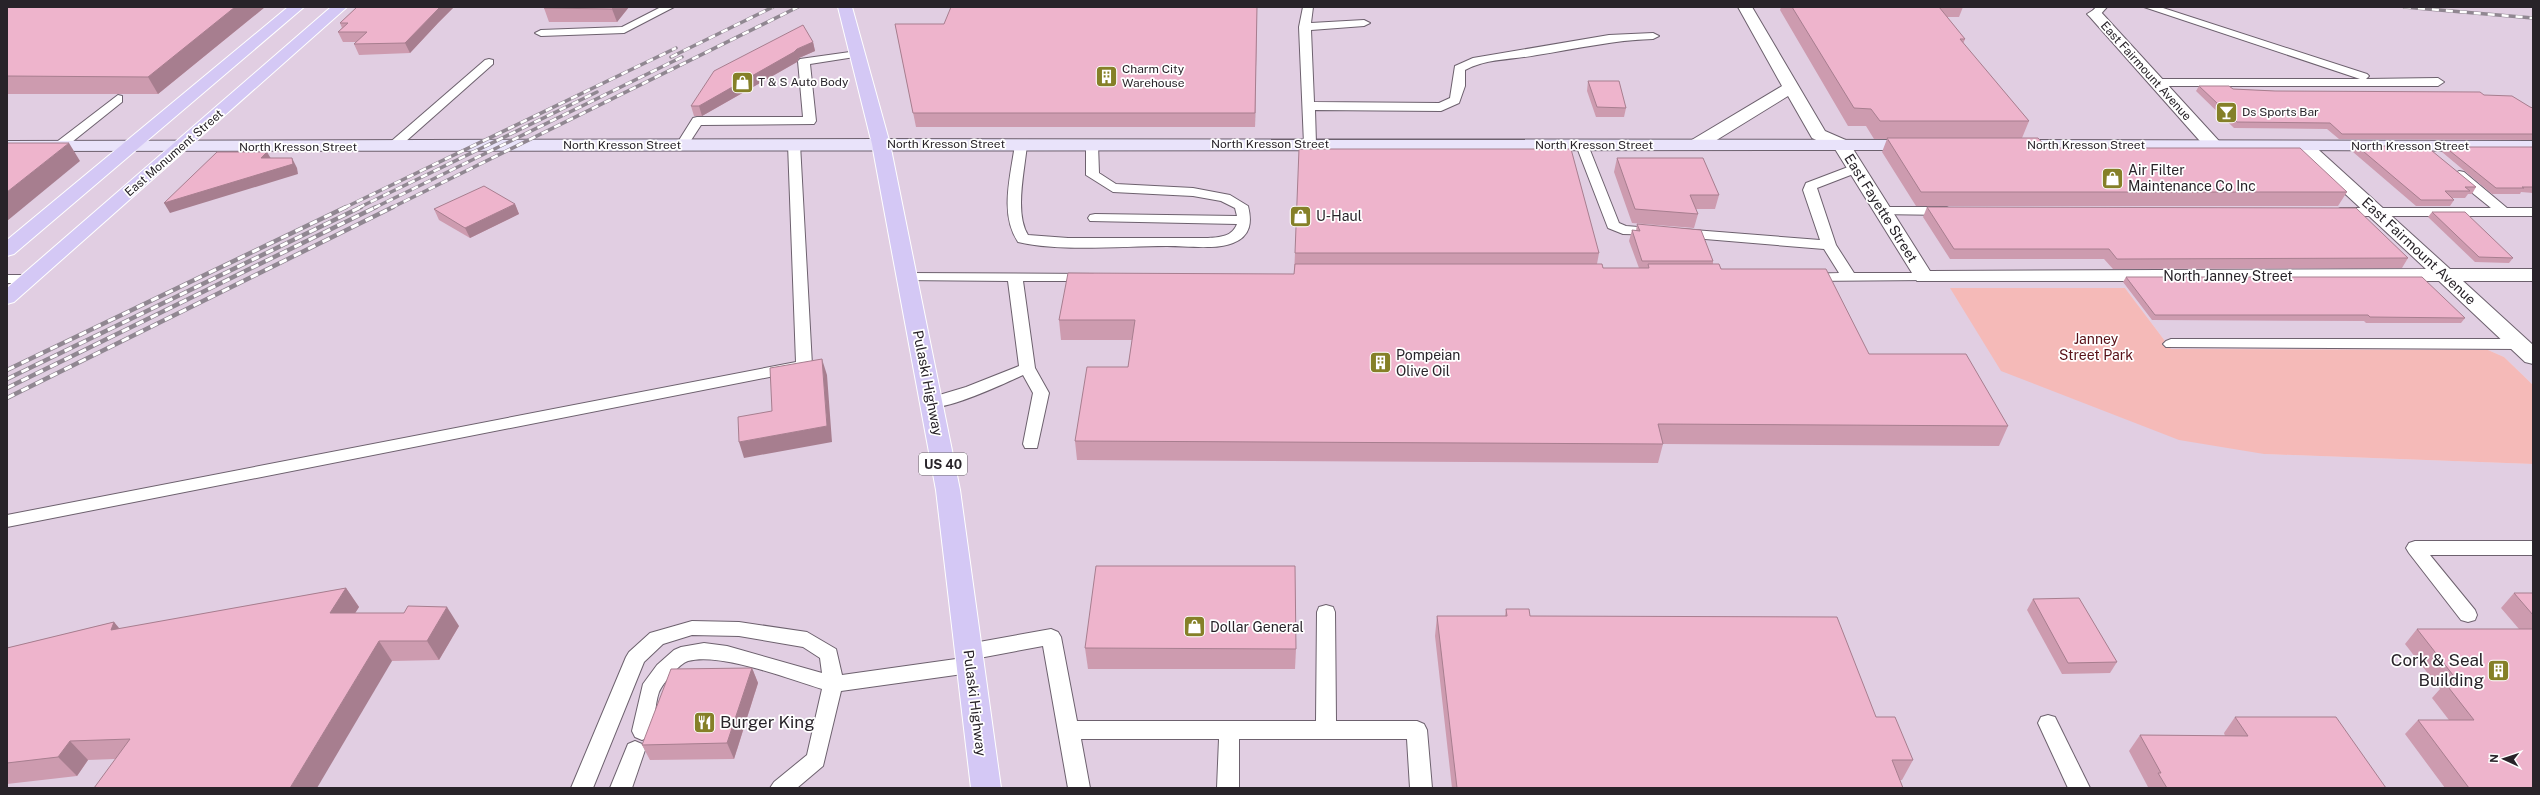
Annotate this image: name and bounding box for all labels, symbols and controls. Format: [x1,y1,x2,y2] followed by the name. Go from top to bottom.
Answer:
[2098,19,2194,124] street label: East Fairmount Avenue
[1122,62,1185,90] place label: Charm City Warehouse
[1093,63,1119,89] building icon: Charm City Warehouse
[729,69,755,95] shop icon: T & S Auto Body
[758,75,849,89] place label: T & S Auto Body
[2213,99,2239,125] bar icon: Ds Sports Bar
[2242,105,2319,119] place label: Ds Sports Bar
[122,106,226,199] street label: East Monument Street
[887,137,1005,151] street label: North Kresson Street
[1211,137,1329,151] street label: North Kresson Street
[563,138,681,152] street label: North Kresson Street
[1535,138,1653,152] street label: North Kresson Street
[2027,138,2145,152] street label: North Kresson Street
[2351,139,2469,153] street label: North Kresson Street
[239,140,357,154] street label: North Kresson Street
[1841,151,1921,265] street label: East Fayette Street
[2128,162,2256,194] place label: Air Filter Maintenance Co Inc
[2100,165,2126,191] shop icon: Air Filter Maintenance Co Inc
[2359,194,2479,308] street label: East Fairmount Avenue
[1288,203,1314,229] shop icon: U-Haul
[1316,208,1362,224] place label: U-Haul
[2163,268,2293,284] street label: North Janney Street
[910,329,946,438] street label: Pulaski Highway
[2059,331,2133,363] park label: Janney Street Park
[1396,347,1460,379] place label: Pompeian Olive Oil
[1368,350,1394,376] building icon: Pompeian Olive Oil
[919,453,967,475] road number: US 40
[1181,614,1207,640] shop icon: Dollar General
[1210,619,1304,635] place label: Dollar General
[961,649,990,758] street label: Pulaski Highway
[2391,650,2484,690] place label: Cork & Seal Building
[2486,657,2512,683] building icon: Cork & Seal Building
[692,709,718,735] restaurant icon: Burger King
[720,712,815,732] place label: Burger King
[2484,739,2524,779] north arrow
[2488,754,2500,763] text: N

